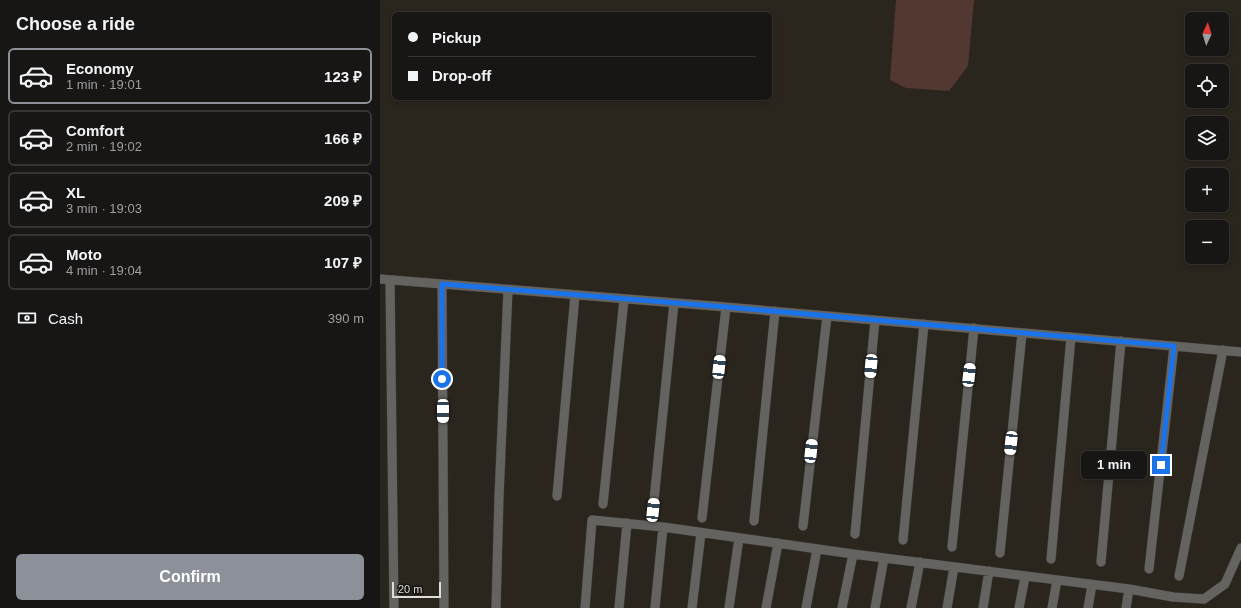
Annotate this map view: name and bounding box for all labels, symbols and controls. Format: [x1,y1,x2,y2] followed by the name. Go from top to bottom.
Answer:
[1185,12,1229,56] north arrow
[1185,12,1229,264] map controls
[16,14,135,34] text: Choose a ride
[432,29,481,46] text: Pickup
[18,58,54,94] icon: car
[66,60,134,77] text: Economy
[1185,64,1229,108] button: locate
[432,67,491,84] text: Drop-off
[324,68,362,85] text: 123 ₽
[66,77,142,92] text: 1 min · 19:01
[1185,116,1229,160] button: layers
[18,120,54,156] icon: car
[66,122,124,139] text: Comfort
[324,130,362,147] text: 166 ₽
[66,139,142,154] text: 2 min · 19:02
[1185,168,1229,212] button: +
[18,182,54,218] icon: car
[66,184,85,201] text: XL
[324,192,362,209] text: 209 ₽
[66,201,142,216] text: 3 min · 19:03
[1185,220,1229,264] button: −
[18,244,54,280] icon: car
[66,246,102,263] text: Moto
[324,254,362,271] text: 107 ₽
[66,263,142,278] text: 4 min · 19:04
[16,307,38,329] icon: cash
[48,310,83,327] text: Cash
[328,311,364,326] text: 390 m
[712,354,726,380] car
[864,354,878,378] car
[962,362,976,388] car
[433,370,451,388] route start
[437,399,449,423] car
[1004,430,1018,456] car
[804,438,818,464] car
[1081,451,1147,479] callout: 1 min
[1152,456,1170,474] route end
[1097,457,1131,472] text: 1 min
[646,497,660,523] car
[16,554,364,600] button: Confirm
[392,580,441,599] scale bar
[398,583,422,595] text: 20 m

